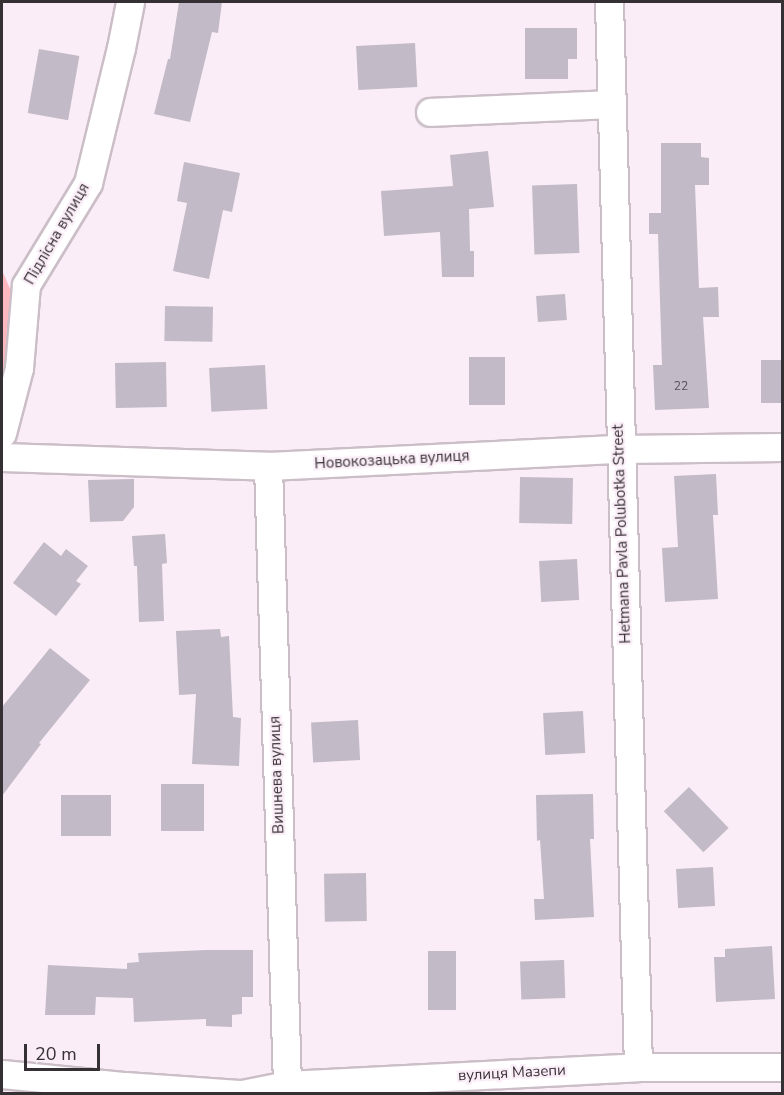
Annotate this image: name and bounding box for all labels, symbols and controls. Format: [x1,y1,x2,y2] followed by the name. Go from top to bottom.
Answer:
[21,180,93,288] street label: Підлісна вулиця
[674,380,688,394] house number: 22
[609,424,635,644] street label: Hetmana Pavla Polubotka Street
[314,447,470,473] street label: Новокозацька вулиця
[266,716,288,834] street label: Вишнева вулиця
[27,1032,104,1070] scale bar
[35,1042,77,1066] text: 20 m
[458,1061,566,1085] street label: вулиця Мазепи

